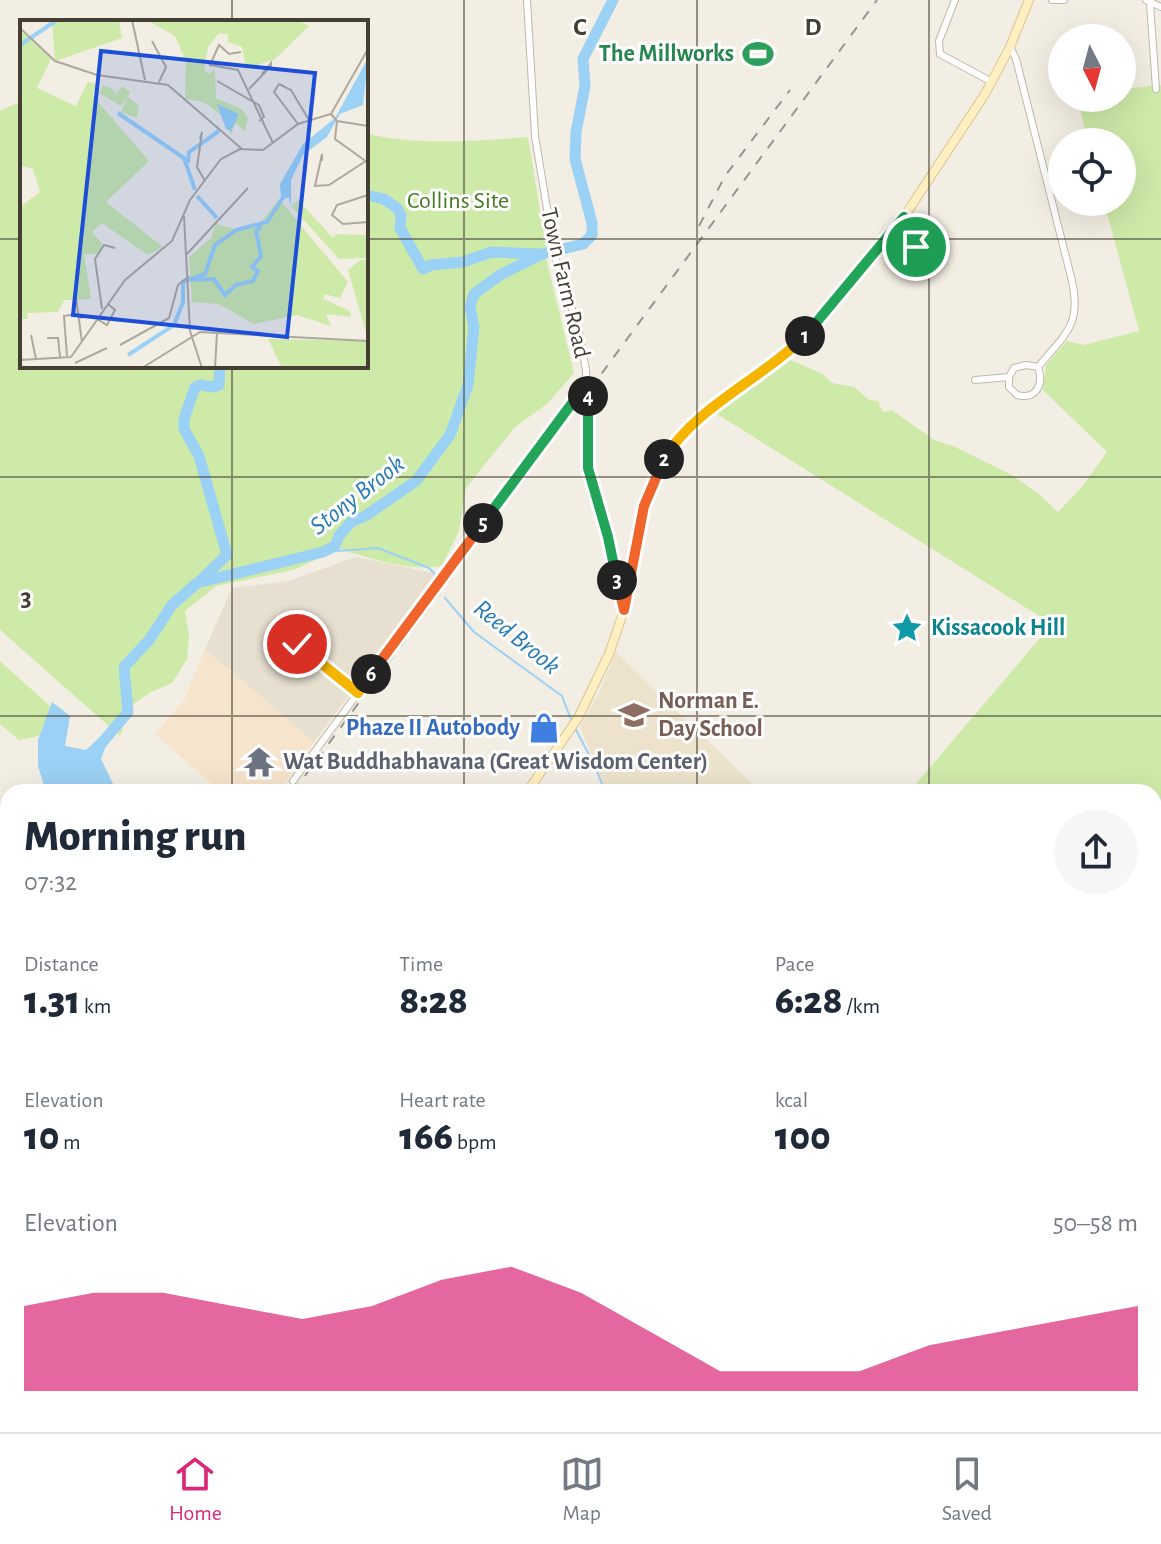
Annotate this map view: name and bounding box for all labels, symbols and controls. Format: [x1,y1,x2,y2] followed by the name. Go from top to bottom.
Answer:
[573,14,587,40] text: C
[804,14,822,40] text: D
[20,20,368,368] inset map
[1048,24,1136,112] north arrow
[1048,24,1136,216] map controls
[741,37,775,71] sports icon: The Millworks
[599,42,734,66] place label: The Millworks
[1048,128,1136,216] button: locate
[407,189,509,213] park label: Collins Site
[536,206,594,360] street label: Town Farm Road
[882,213,950,281] pin
[894,225,938,269] icon: arrive
[785,316,825,356] pin: 1
[801,325,809,347] text: 1
[568,376,608,416] pin: 4
[582,385,594,407] text: 4
[644,439,684,479] pin: 2
[659,448,669,470] text: 2
[305,450,409,540] water label: Stony Brook
[463,503,503,543] pin: 5
[478,512,488,534] text: 5
[597,560,637,600] pin: 3
[612,569,622,591] text: 3
[20,585,32,611] text: 3
[469,595,565,679] water label: Reed Brook
[263,610,331,678] pin
[890,611,924,645] place icon: Kissacook Hill
[931,616,1065,640] place label: Kissacook Hill
[275,622,319,666] icon: check
[351,654,391,694] pin: 6
[366,663,376,685] text: 6
[658,689,763,741] place label: Norman E. Day School
[617,698,651,732] school or university icon: Norman E. Day School
[527,711,561,745] shop icon: Phaze II Autobody
[346,716,520,740] place label: Phaze II Autobody
[242,745,276,779] temple icon: Wat Buddhabhavana (Great Wisdom Center)
[283,750,708,774] place label: Wat Buddhabhavana (Great Wisdom Center)
[1054,810,1138,894] button: share
[24,815,247,859] text: Morning run
[24,869,77,895] text: 07:32
[24,953,99,975] text: Distance
[399,953,443,975] text: Time
[775,953,814,975] text: Pace
[24,981,80,1021] text: 1.31
[399,981,468,1021] text: 8:28
[775,981,843,1021] text: 6:28
[80,995,111,1017] text: km
[843,995,880,1017] text: /km
[24,1089,104,1111] text: Elevation
[399,1089,486,1111] text: Heart rate
[775,1089,808,1111] text: kcal
[24,1117,59,1157] text: 10
[399,1117,453,1157] text: 166
[775,1117,831,1157] text: 100
[59,1131,81,1153] text: m
[453,1131,497,1153] text: bpm
[24,1210,118,1236] text: Elevation
[1053,1210,1138,1236] text: 50–58 m
[169,1452,222,1526] tab: Home
[560,1452,604,1526] tab: Map
[942,1452,992,1526] tab: Saved

